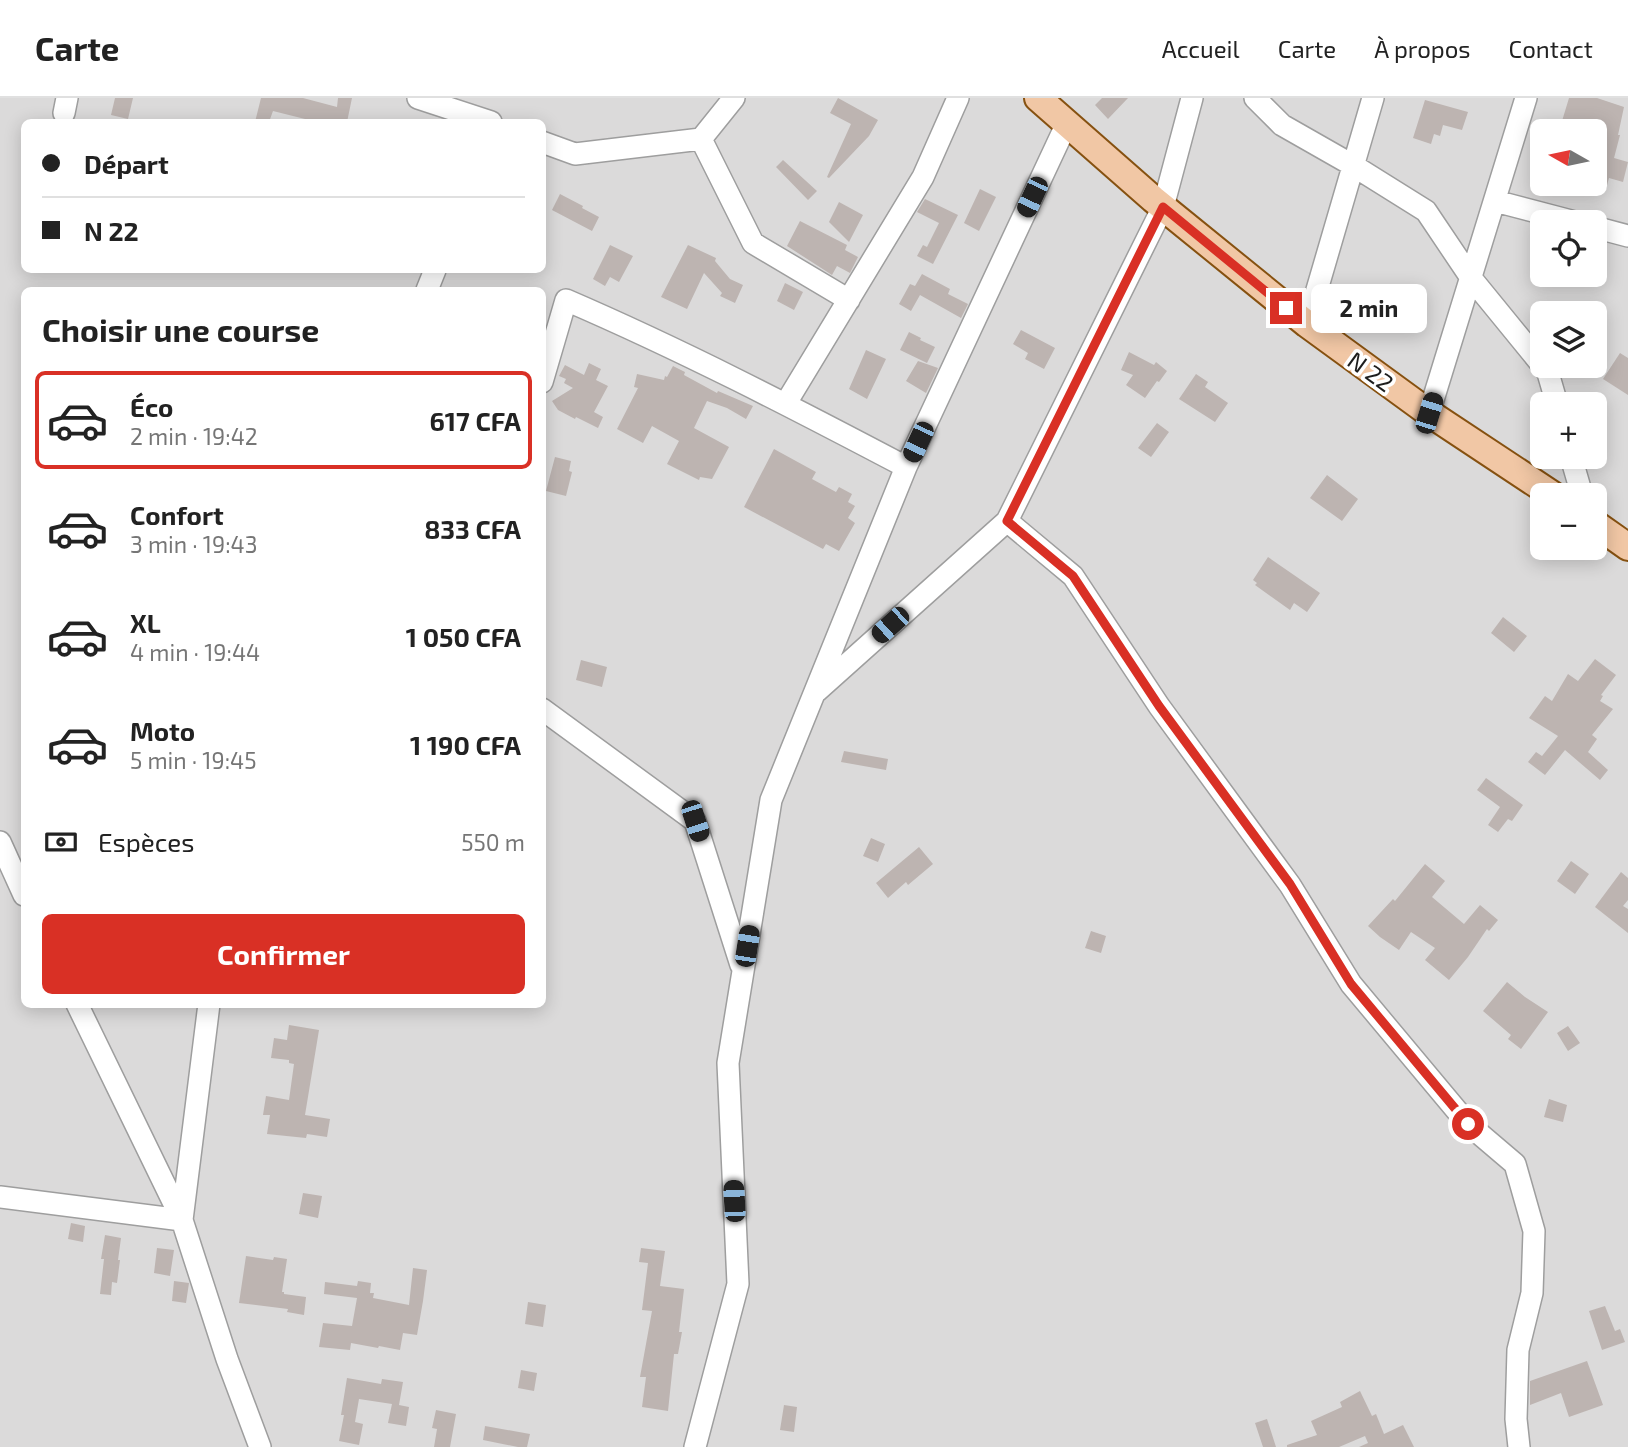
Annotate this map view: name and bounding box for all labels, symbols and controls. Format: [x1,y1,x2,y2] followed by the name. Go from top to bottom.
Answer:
[35,28,119,68] text: Carte
[1162,34,1240,63] text: Accueil
[1278,34,1336,63] text: Carte
[1374,34,1471,63] text: À propos
[1509,34,1593,63] text: Contact
[1530,119,1606,196] north arrow
[1530,119,1607,560] map controls
[84,148,169,179] text: Départ
[1014,174,1051,220] car
[1530,210,1607,287] button: locate
[84,215,139,246] text: N 22
[1310,284,1426,332] callout: 2 min
[1270,292,1302,324] route end
[1340,294,1398,322] text: 2 min
[1530,301,1607,378] button: layers
[42,310,319,348] text: Choisir une course
[1343,345,1399,397] street label: N 22
[46,389,109,452] icon: car
[1413,390,1446,436] car
[130,391,173,422] text: Éco
[1530,392,1607,469] button: +
[430,405,521,436] text: 617 CFA
[900,419,937,465] car
[130,422,258,450] text: 2 min · 19:42
[1530,483,1607,560] button: −
[46,497,109,560] icon: car
[130,499,224,530] text: Confort
[424,513,521,544] text: 833 CFA
[130,530,258,558] text: 3 min · 19:43
[868,603,913,647] car
[46,605,109,668] icon: car
[130,607,161,638] text: XL
[406,621,521,652] text: 1 050 CFA
[130,638,260,666] text: 4 min · 19:44
[46,713,109,776] icon: car
[130,715,195,746] text: Moto
[410,729,521,760] text: 1 190 CFA
[130,746,257,774] text: 5 min · 19:45
[679,798,712,844] car
[42,823,80,861] icon: cash
[98,826,195,857] text: Espèces
[461,828,525,856] text: 550 m
[42,914,525,994] button: Confirmer
[734,924,761,968] car
[1452,1108,1484,1140] route start
[723,1179,746,1223] car

